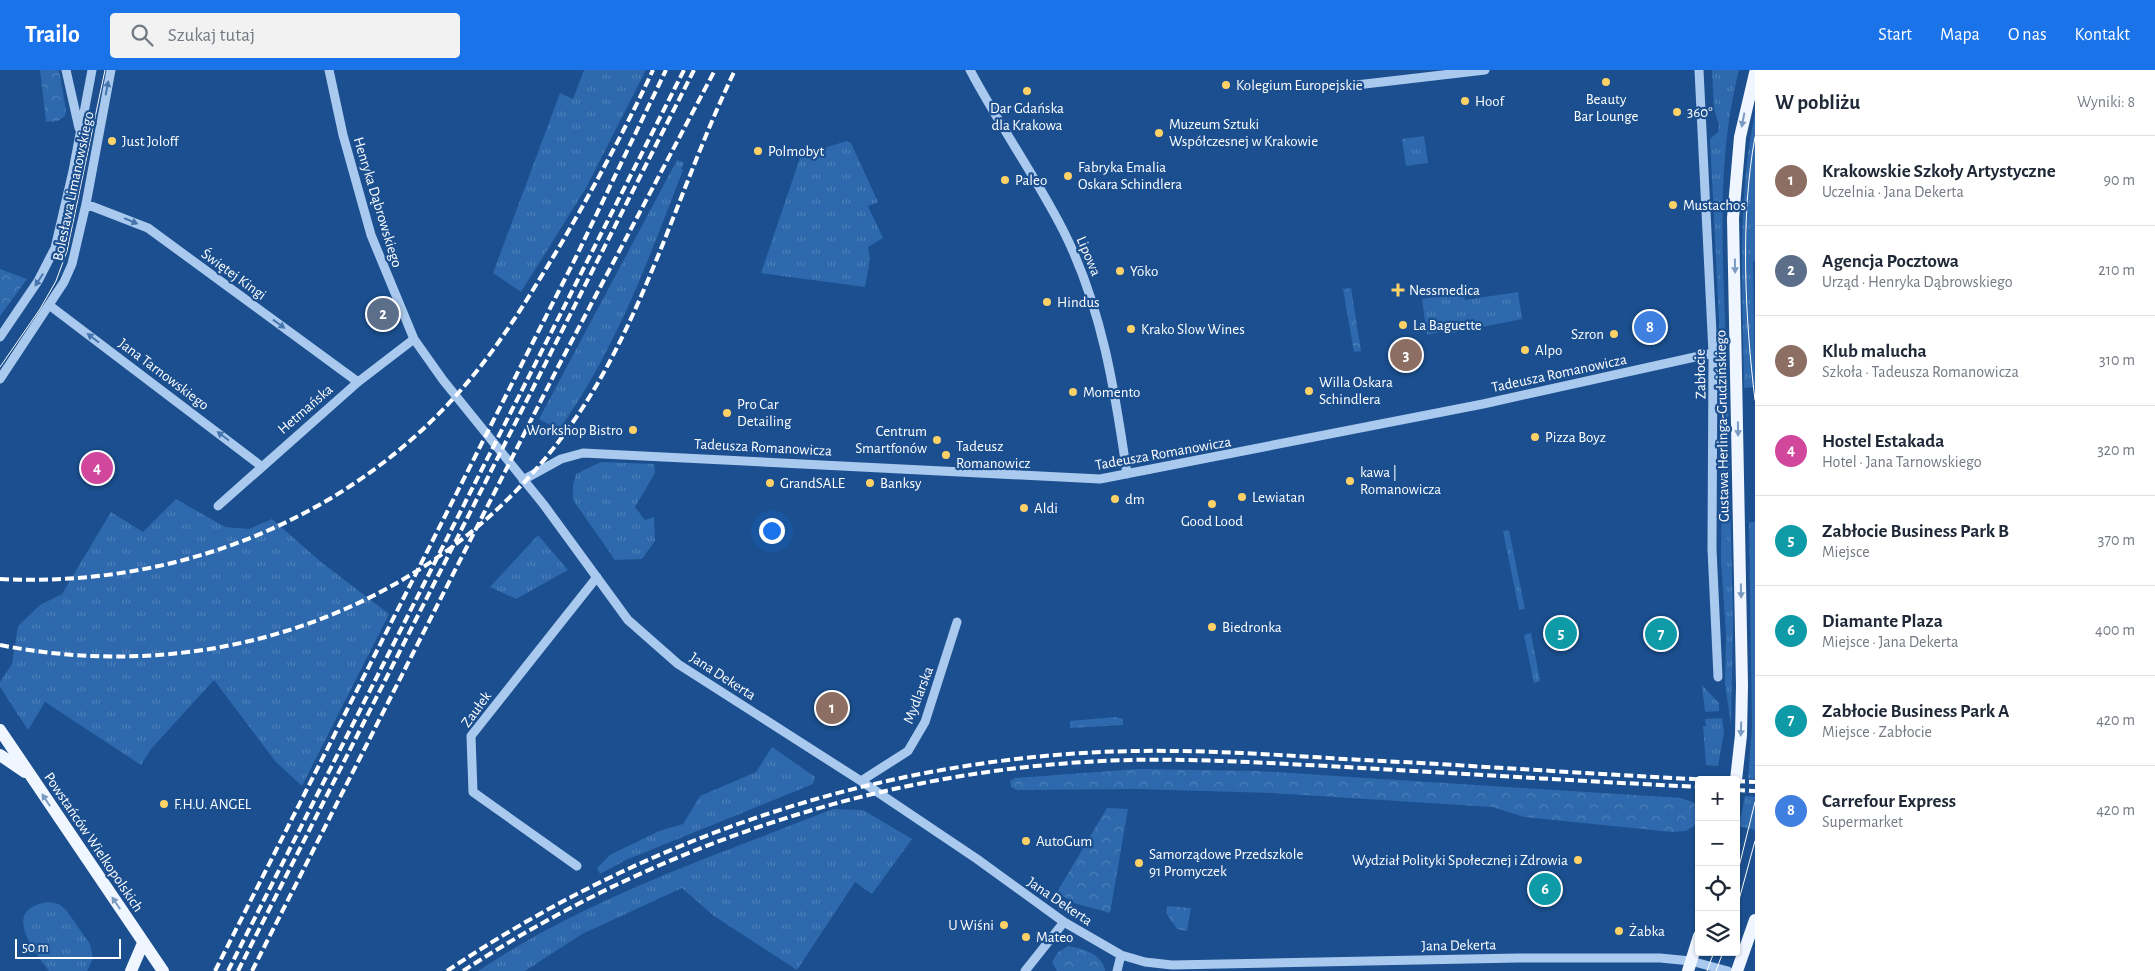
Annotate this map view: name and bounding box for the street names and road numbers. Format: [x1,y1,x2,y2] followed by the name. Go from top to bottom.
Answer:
[50,110,97,262] street label: Bolesława Limanowskiego
[351,135,405,269] street label: Henryka Dąbrowskiego
[1074,234,1104,278] street label: Lipowa
[199,244,270,303] street label: Świętej Kingi
[1713,330,1732,522] street label: Gustawa Herlinga-Grudzińskiego
[116,336,212,413] street label: Jana Tarnowskiego
[1693,349,1708,399] street label: Zabłocie
[1490,352,1628,395] street label: Tadeusza Romanowicza
[275,382,336,437] street label: Hetmańska
[1094,434,1232,473] street label: Tadeusza Romanowicza
[694,436,832,459] street label: Tadeusza Romanowicza
[687,650,758,703] street label: Jana Dekerta
[901,664,936,726] street label: Mydlarska
[459,689,494,730] street label: Zaułek
[41,770,146,915] street label: Powstańców Wielkopolskich
[1024,874,1095,929] street label: Jana Dekerta
[1421,937,1497,954] street label: Jana Dekerta

